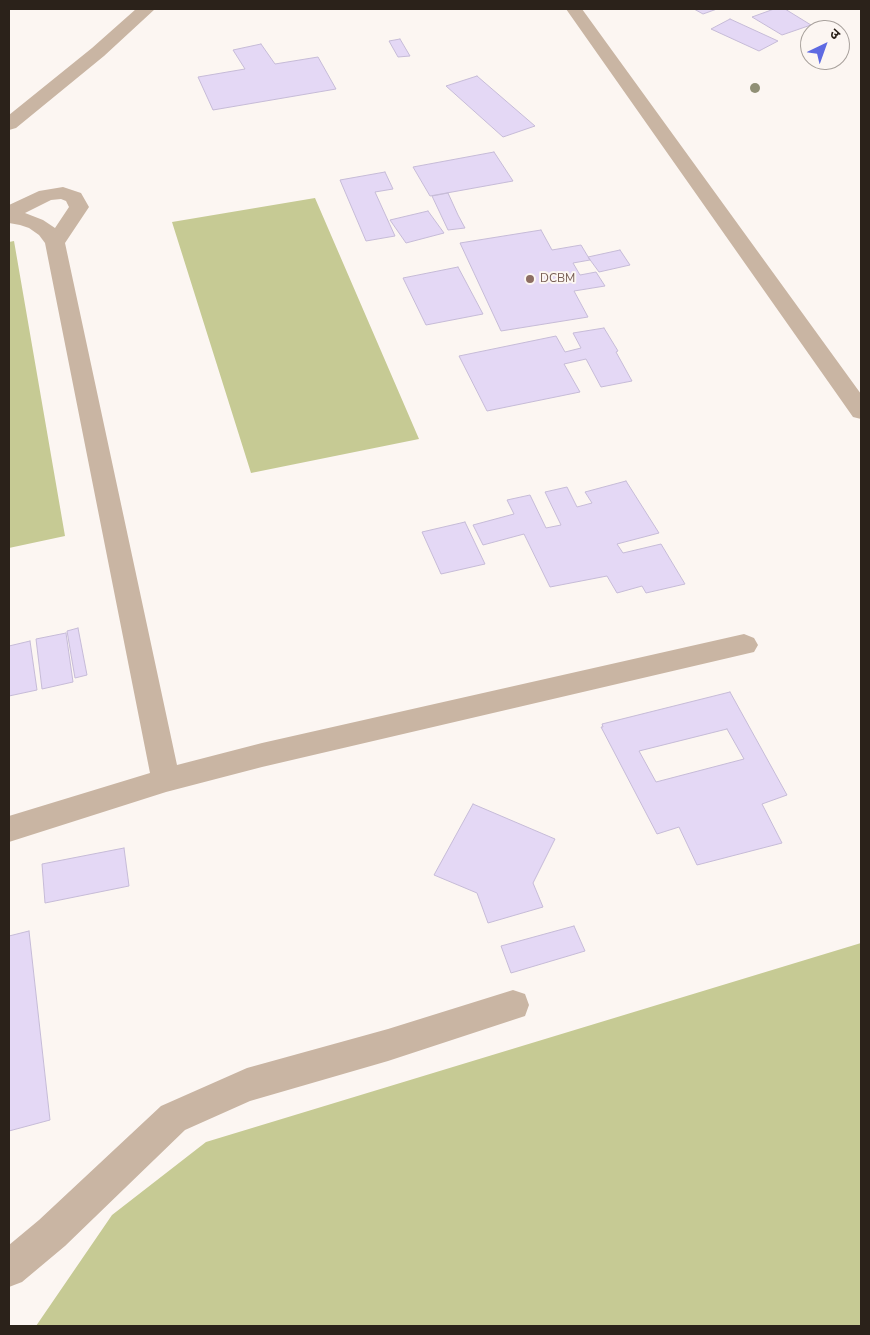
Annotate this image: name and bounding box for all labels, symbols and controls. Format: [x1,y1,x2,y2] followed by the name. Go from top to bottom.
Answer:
[800,20,850,70] north arrow
[825,24,844,44] text: उ
[540,272,575,286] place label: DCBM
[524,273,536,285] marker: DCBM

